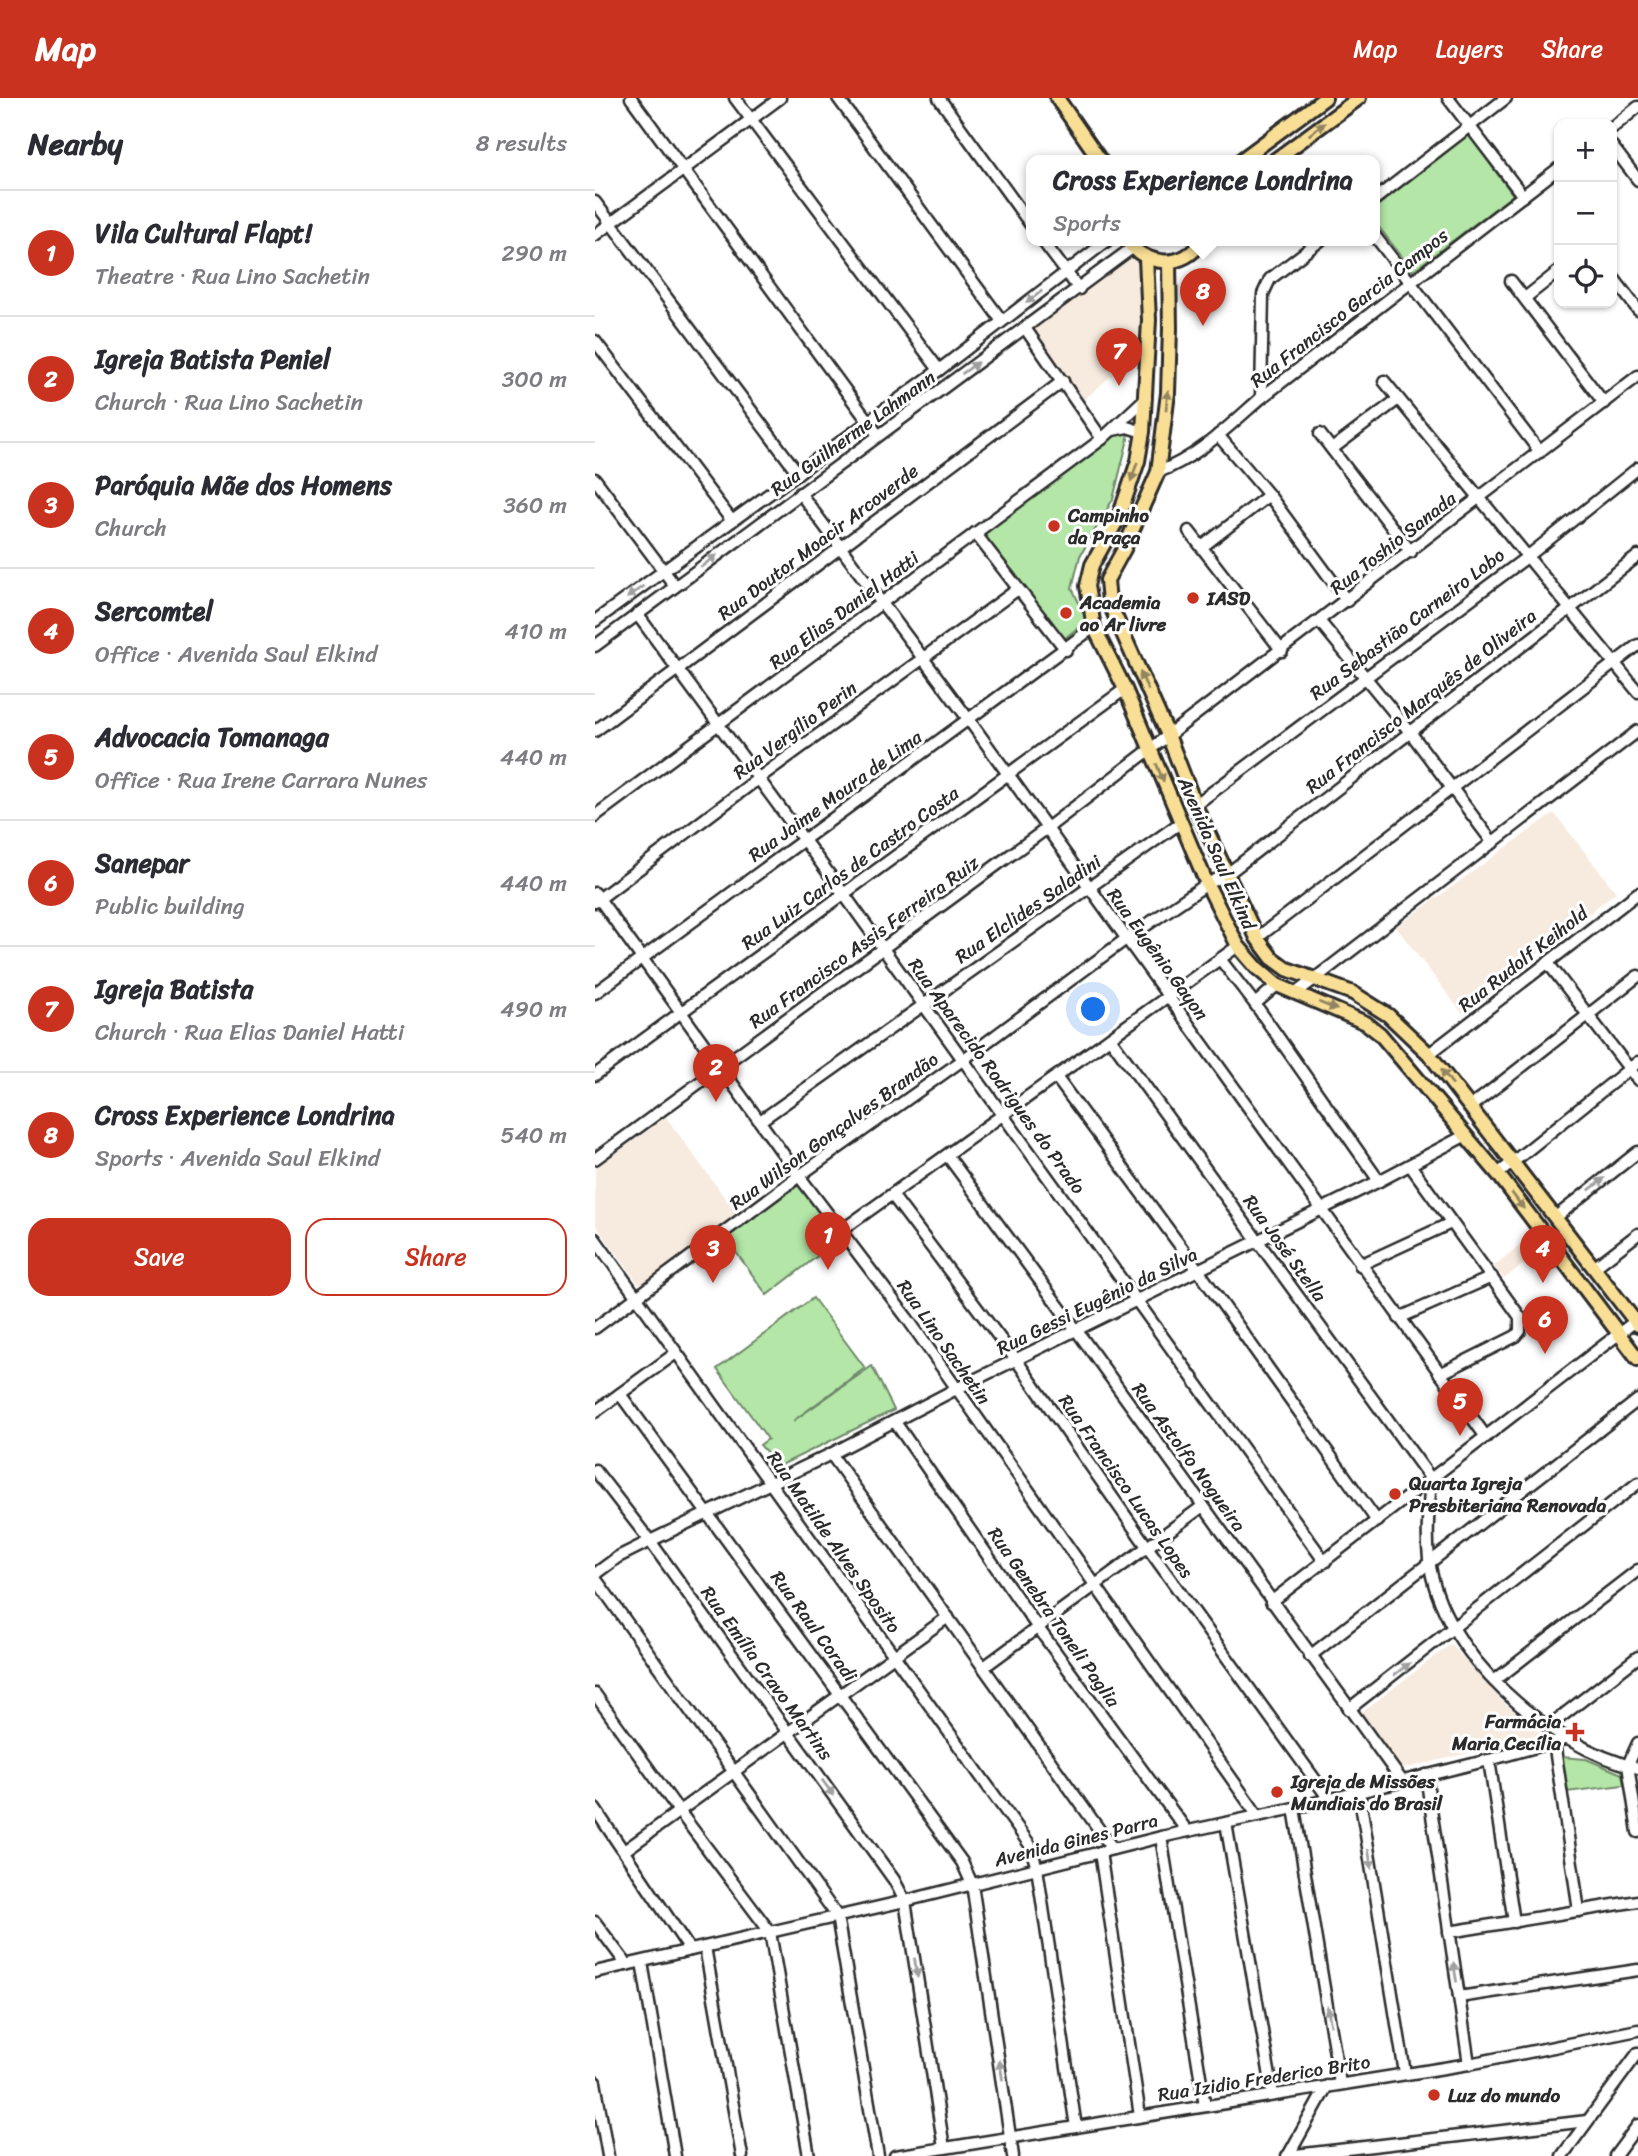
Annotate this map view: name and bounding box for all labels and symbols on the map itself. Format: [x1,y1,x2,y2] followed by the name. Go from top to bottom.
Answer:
[1308,122,1326,136] one-way arrow
[1243,220,1456,396] street label: Rua Francisco Garcia Campos
[1180,268,1226,326] pin: 8
[1025,289,1043,303] one-way arrow
[1096,328,1142,386] pin: 7
[763,361,943,505] street label: Rua Guilherme Lahmann
[961,361,980,375] one-way arrow
[1162,389,1173,411] one-way arrow
[710,455,926,629] street label: Rua Doutor Moacir Arcoverde
[1128,461,1139,482] one-way arrow
[1322,482,1464,603] street label: Rua Toshio Sanada
[1067,499,1150,554] place label: Campinho da Praça
[1046,518,1062,534] marker: Campinho da Praça
[1302,539,1512,709] street label: Rua Sebastião Carneiro Lobo
[762,542,927,678] street label: Rua Elias Daniel Hatti
[699,554,717,569] one-way arrow
[1206,582,1251,615] place label: IASD
[626,585,644,599] one-way arrow
[1079,586,1167,641] place label: Academia ao Ar livre
[1185,590,1201,606] marker: IASD
[1298,600,1544,802] street label: Rua Francisco Marquês de Oliveira
[1058,605,1074,621] marker: Academia ao Ar livre
[1138,671,1150,691] one-way arrow
[726,672,864,788] street label: Rua Vergílio Perin
[741,721,929,871] street label: Rua Jaime Moura de Lima
[1154,762,1165,783] one-way arrow
[1168,770,1266,936] street label: Avenida Saul Elkind
[734,777,966,959] street label: Rua Luiz Carlos de Castro Costa
[948,845,1109,972] street label: Rua Elclides Saladini
[742,846,987,1037] street label: Rua Francisco Assis Ferreira Ruiz
[1098,881,1218,1027] street label: Rua Eugênio Gayon
[1451,896,1597,1021] street label: Rua Rudolf Keihold
[900,951,1094,1201] street label: Rua Aparecido Rodrigues do Prado
[1076,992,1110,1026] your location
[1317,1001,1338,1012] one-way arrow
[722,1043,946,1219] street label: Rua Wilson Gonçalves Brandão
[693,1044,739,1102] pin: 2
[1439,1068,1454,1086] one-way arrow
[1587,1177,1605,1192] one-way arrow
[1234,1187,1336,1309] street label: Rua José Stella
[1511,1192,1525,1211] one-way arrow
[805,1212,851,1270] pin: 1
[690,1225,736,1283] pin: 3
[1520,1225,1566,1283] pin: 4
[991,1238,1204,1364] street label: Rua Gessi Eugênio da Silva
[888,1272,1000,1412] street label: Rua Lino Sachetin
[1522,1296,1568,1354] pin: 6
[1123,1375,1255,1539] street label: Rua Astolfo Nogueira
[1437,1378,1483,1436] pin: 5
[1050,1387,1202,1585] street label: Rua Francisco Lucas Lopes
[758,1444,910,1640] street label: Rua Matilde Alves Sposito
[1409,1467,1607,1522] place label: Quarta Igreja Presbiteriana Renovada
[1387,1486,1403,1502] marker: Quarta Igreja Presbiteriana Renovada
[979,1520,1129,1715] street label: Rua Genebra Toneli Paglia
[762,1563,866,1689] street label: Rua Raul Coradi
[692,1579,842,1768] street label: Rua Emília Cravo Martins
[1392,1661,1410,1676] one-way arrow
[1451,1705,1561,1760] place label: Farmácia Maria Cecília
[1567,1724,1583,1740] marker: Farmácia Maria Cecília
[1290,1765,1444,1820] place label: Igreja de Missões Mundiais do Brasil
[820,1779,834,1797] one-way arrow
[1269,1784,1285,1800] marker: Igreja de Missões Mundiais do Brasil
[990,1804,1162,1877] street label: Avenida Gines Parra
[1365,1848,1376,1870] one-way arrow
[911,1957,922,1979] one-way arrow
[1449,1961,1460,1983] one-way arrow
[1323,2005,1334,2027] one-way arrow
[1155,2045,1373,2111] street label: Rua Izidio Frederico Brito
[995,2059,1006,2081] one-way arrow
[1448,2079,1561,2112] place label: Luz do mundo
[1426,2087,1442,2103] marker: Luz do mundo

